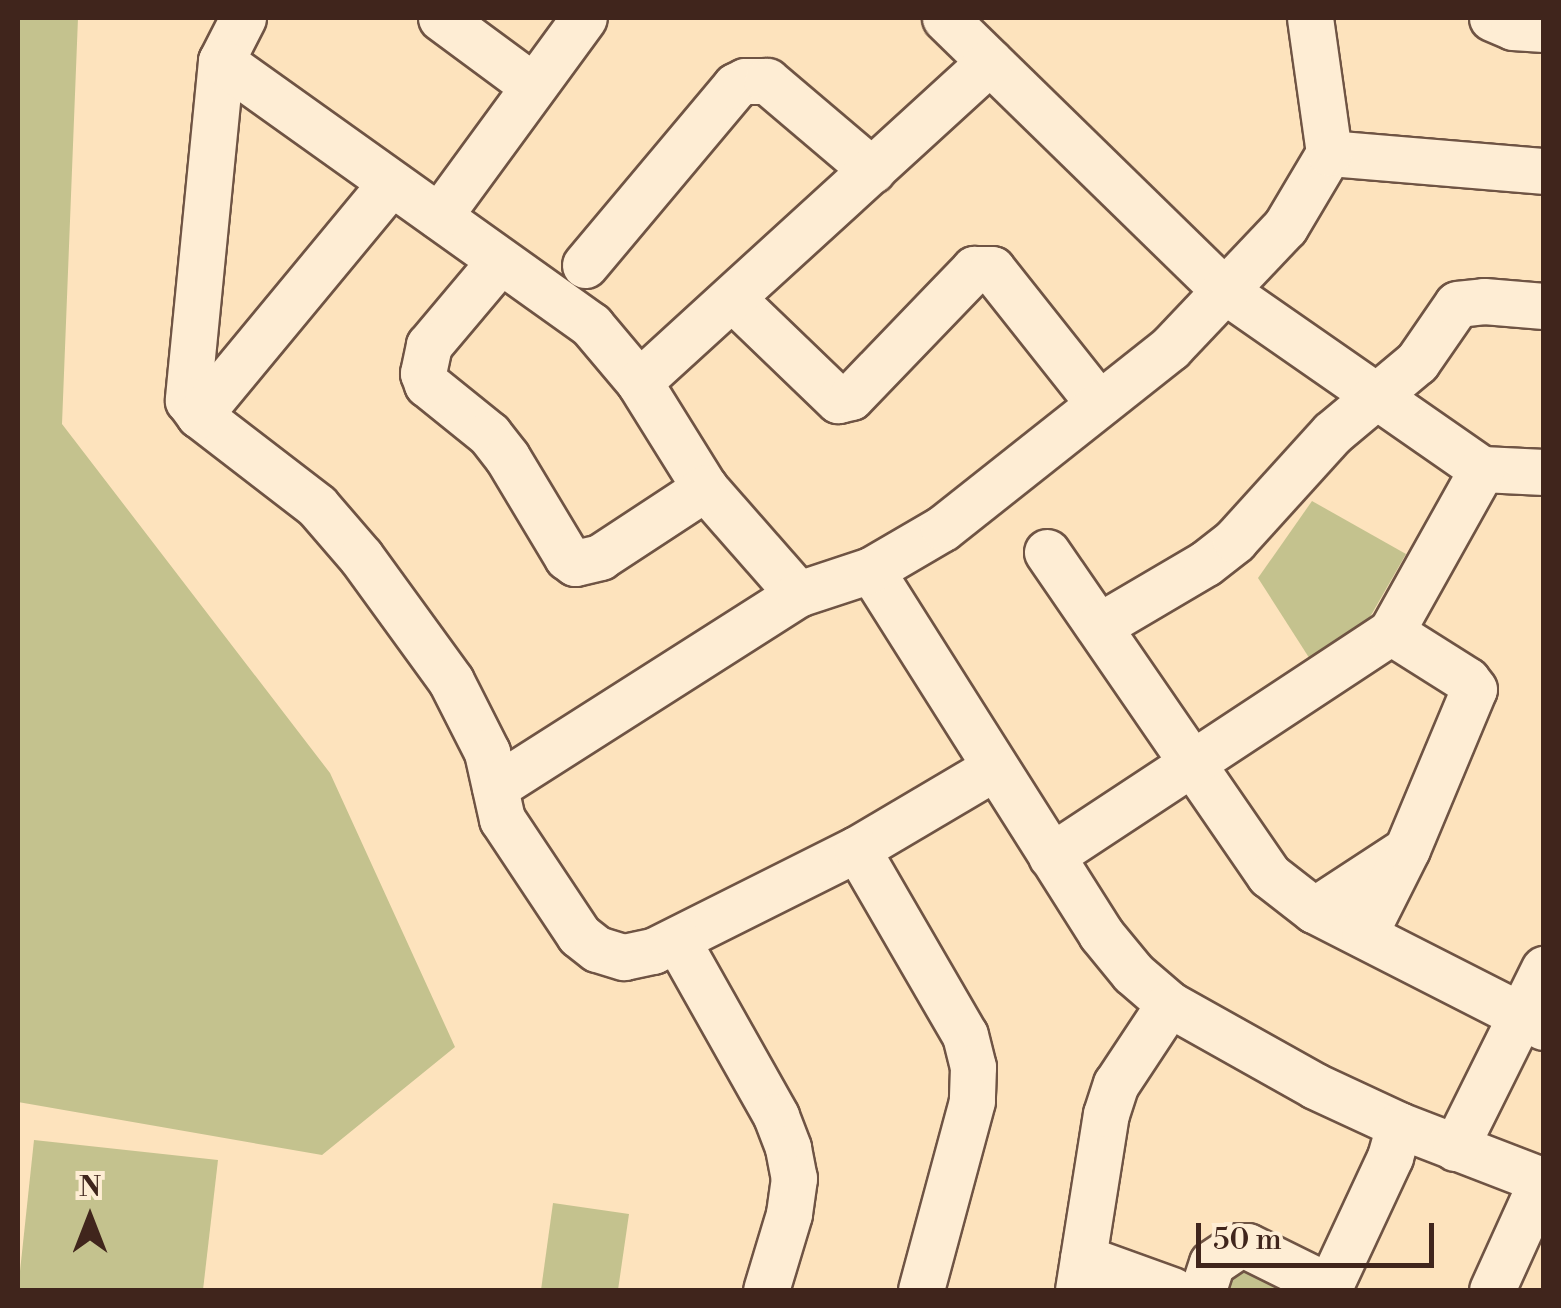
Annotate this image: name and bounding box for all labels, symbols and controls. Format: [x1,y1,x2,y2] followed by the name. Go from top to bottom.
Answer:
[40,1168,140,1268] north arrow
[79,1170,101,1205] text: N
[1201,1203,1438,1265] scale bar
[1213,1221,1282,1259] text: 50 m

